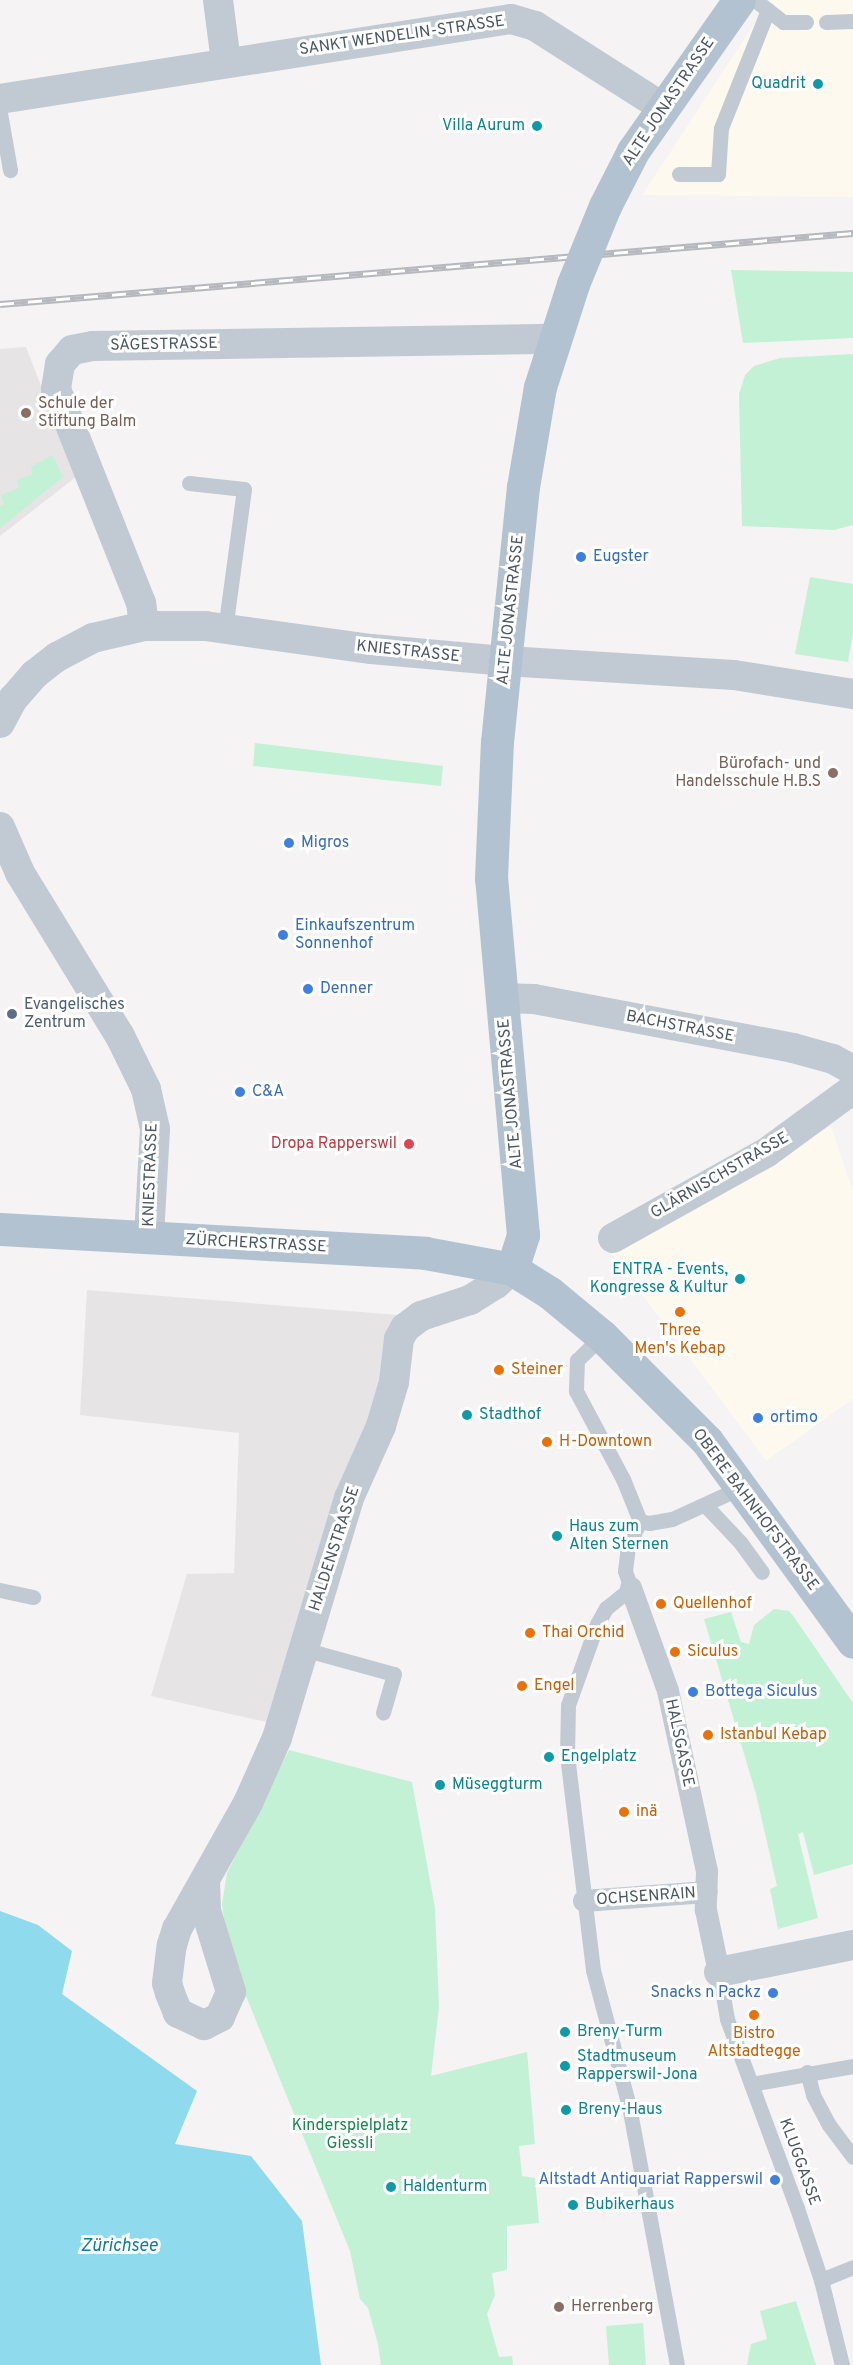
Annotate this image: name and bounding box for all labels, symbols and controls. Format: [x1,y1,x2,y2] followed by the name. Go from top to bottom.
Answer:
[298,12,506,60] street label: SANKT WENDELIN-STRASSE
[619,34,719,170] street label: ALTE JONASTRASSE
[751,74,806,94] place label: Quadrit
[811,77,825,91] marker: Quadrit
[441,116,525,136] place label: Villa Aurum
[530,119,544,133] marker: Villa Aurum
[110,334,218,356] street label: SÄGESTRASSE
[38,394,136,432] place label: Schule der Stiftung Balm
[19,406,33,420] marker: Schule der Stiftung Balm
[494,534,528,686] street label: ALTE JONASTRASSE
[593,547,649,567] place label: Eugster
[574,550,588,564] marker: Eugster
[355,637,461,667] street label: KNIESTRASSE
[675,754,821,792] place label: Bürofach- und Handelsschule H.B.S
[826,766,840,780] marker: Bürofach- und Handelsschule H.B.S
[301,833,349,853] place label: Migros
[282,836,296,850] marker: Migros
[295,916,415,954] place label: Einkaufszentrum Sonnenhof
[276,928,290,942] marker: Einkaufszentrum Sonnenhof
[320,979,373,999] place label: Denner
[301,982,315,996] marker: Denner
[24,995,125,1033] place label: Evangelisches Zentrum
[5,1007,19,1021] marker: Evangelisches Zentrum
[624,1007,736,1047] street label: BACHSTRASSE
[495,1018,527,1170] street label: ALTE JONASTRASSE
[252,1082,284,1102] place label: C&A
[233,1085,247,1099] marker: C&A
[140,1123,162,1227] street label: KNIESTRASSE
[648,1129,792,1223] street label: GLÄRNISCHSTRASSE
[271,1134,397,1154] place label: Dropa Rapperswil
[402,1137,416,1151] marker: Dropa Rapperswil
[185,1231,327,1257] street label: ZÜRCHERSTRASSE
[590,1260,728,1298] place label: ENTRA - Events, Kongresse & Kultur
[733,1272,747,1286] marker: ENTRA - Events, Kongresse & Kultur
[673,1305,687,1319] marker: Three Men's Kebap
[634,1321,726,1359] place label: Three Men's Kebap
[511,1360,563,1380] place label: Steiner
[492,1363,506,1377] marker: Steiner
[479,1405,541,1425] place label: Stadthof
[460,1408,474,1422] marker: Stadthof
[770,1408,818,1428] place label: ortimo
[751,1411,765,1425] marker: ortimo
[688,1425,822,1595] street label: OBERE BAHNHOFSTRASSE
[559,1432,652,1452] place label: H-Downtown
[540,1435,554,1449] marker: H-Downtown
[306,1484,364,1614] street label: HALDENSTRASSE
[569,1517,669,1555] place label: Haus zum Alten Sternen
[550,1529,564,1543] marker: Haus zum Alten Sternen
[673,1594,752,1614] place label: Quellenhof
[654,1597,668,1611] marker: Quellenhof
[542,1623,624,1643] place label: Thai Orchid
[523,1626,537,1640] marker: Thai Orchid
[687,1642,738,1662] place label: Siculus
[668,1645,682,1659] marker: Siculus
[534,1676,574,1696] place label: Engel
[515,1679,529,1693] marker: Engel
[705,1682,817,1702] place label: Bottega Siculus
[686,1685,700,1699] marker: Bottega Siculus
[660,1697,698,1789] street label: HALSGASSE
[720,1725,827,1745] place label: Istanbul Kebap
[701,1728,715,1742] marker: Istanbul Kebap
[561,1747,637,1767] place label: Engelplatz
[542,1750,556,1764] marker: Engelplatz
[452,1775,543,1795] place label: Müseggturm
[433,1778,447,1792] marker: Müseggturm
[636,1802,657,1822] place label: inä
[617,1805,631,1819] marker: inä
[595,1884,697,1910] street label: OCHSENRAIN
[650,1983,761,2003] place label: Snacks n Packz
[766,1986,780,2000] marker: Snacks n Packz
[747,2008,761,2022] marker: Bistro Altstadtegge
[577,2022,663,2042] place label: Breny-Turm
[707,2024,801,2062] place label: Bistro Altstadtegge
[558,2025,572,2039] marker: Breny-Turm
[577,2047,697,2085] place label: Stadtmuseum Rapperswil-Jona
[558,2059,572,2073] marker: Stadtmuseum Rapperswil-Jona
[578,2100,662,2120] place label: Breny-Haus
[559,2103,573,2117] marker: Breny-Haus
[292,2116,408,2154] park label: Kinderspielplatz Giessli
[774,2116,824,2208] street label: KLUGGASSE
[538,2170,763,2190] place label: Altstadt Antiquariat Rapperswil
[768,2173,782,2187] marker: Altstadt Antiquariat Rapperswil
[403,2177,487,2197] place label: Haldenturm
[384,2180,398,2194] marker: Haldenturm
[585,2195,675,2215] place label: Bubikerhaus
[566,2198,580,2212] marker: Bubikerhaus
[80,2236,158,2258] water label: Zürichsee
[571,2297,654,2317] place label: Herrenberg
[552,2300,566,2314] marker: Herrenberg

